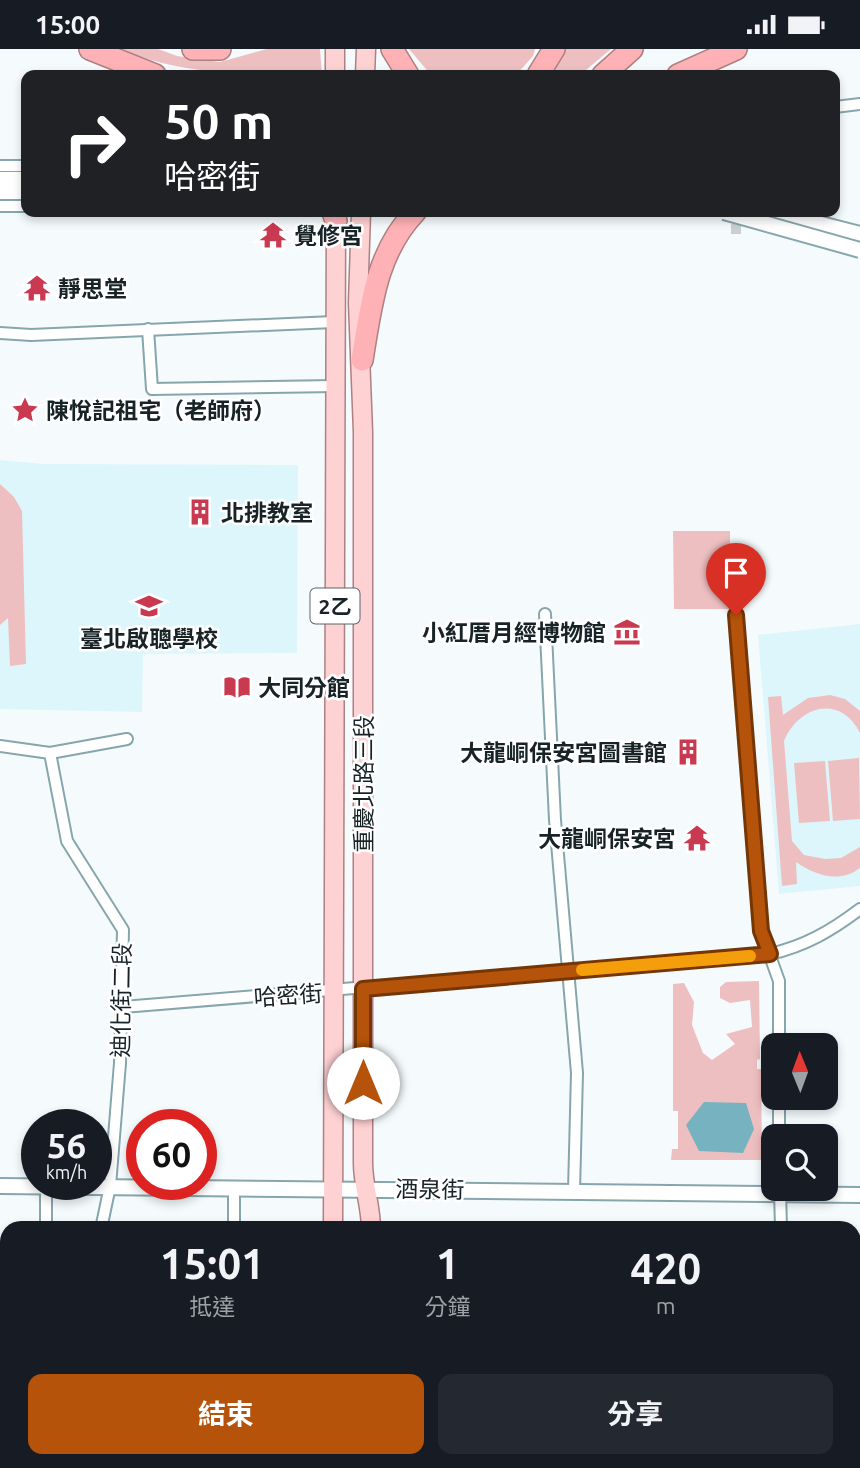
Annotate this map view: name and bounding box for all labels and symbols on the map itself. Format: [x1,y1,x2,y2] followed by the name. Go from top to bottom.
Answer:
[258,220,288,250] temple icon: 覺修宮
[294,223,363,248] place label: 覺修宮
[22,273,52,303] temple icon: 靜思堂
[58,276,127,301] place label: 靜思堂
[10,395,40,425] place icon: 陳悅記祖宅（老師府）
[46,398,276,423] place label: 陳悅記祖宅（老師府）
[185,497,215,527] building icon: 北排教室
[221,500,313,525] place label: 北排教室
[706,543,766,615] pin
[310,589,360,623] road number: 2乙
[134,591,164,621] school or university icon: 臺北啟聰學校
[612,617,642,647] museum icon: 小紅厝月經博物館
[422,620,606,645] place label: 小紅厝月經博物館
[80,626,218,651] place label: 臺北啟聰學校
[222,672,252,702] library icon: 大同分館
[258,675,350,700] place label: 大同分館
[351,715,376,853] street label: 重慶北路三段
[673,737,703,767] building icon: 大龍峒保安宮圖書館
[460,740,667,765] place label: 大龍峒保安宮圖書館
[682,823,712,853] temple icon: 大龍峒保安宮
[538,826,676,851] place label: 大龍峒保安宮
[107,942,135,1058] street label: 迪化街二段
[253,980,323,1010] street label: 哈密街
[761,1033,838,1109] north arrow
[326,1046,400,1120] position arrow
[126,1109,217,1200] speed limit sign: 60
[395,1176,465,1202] street label: 酒泉街

